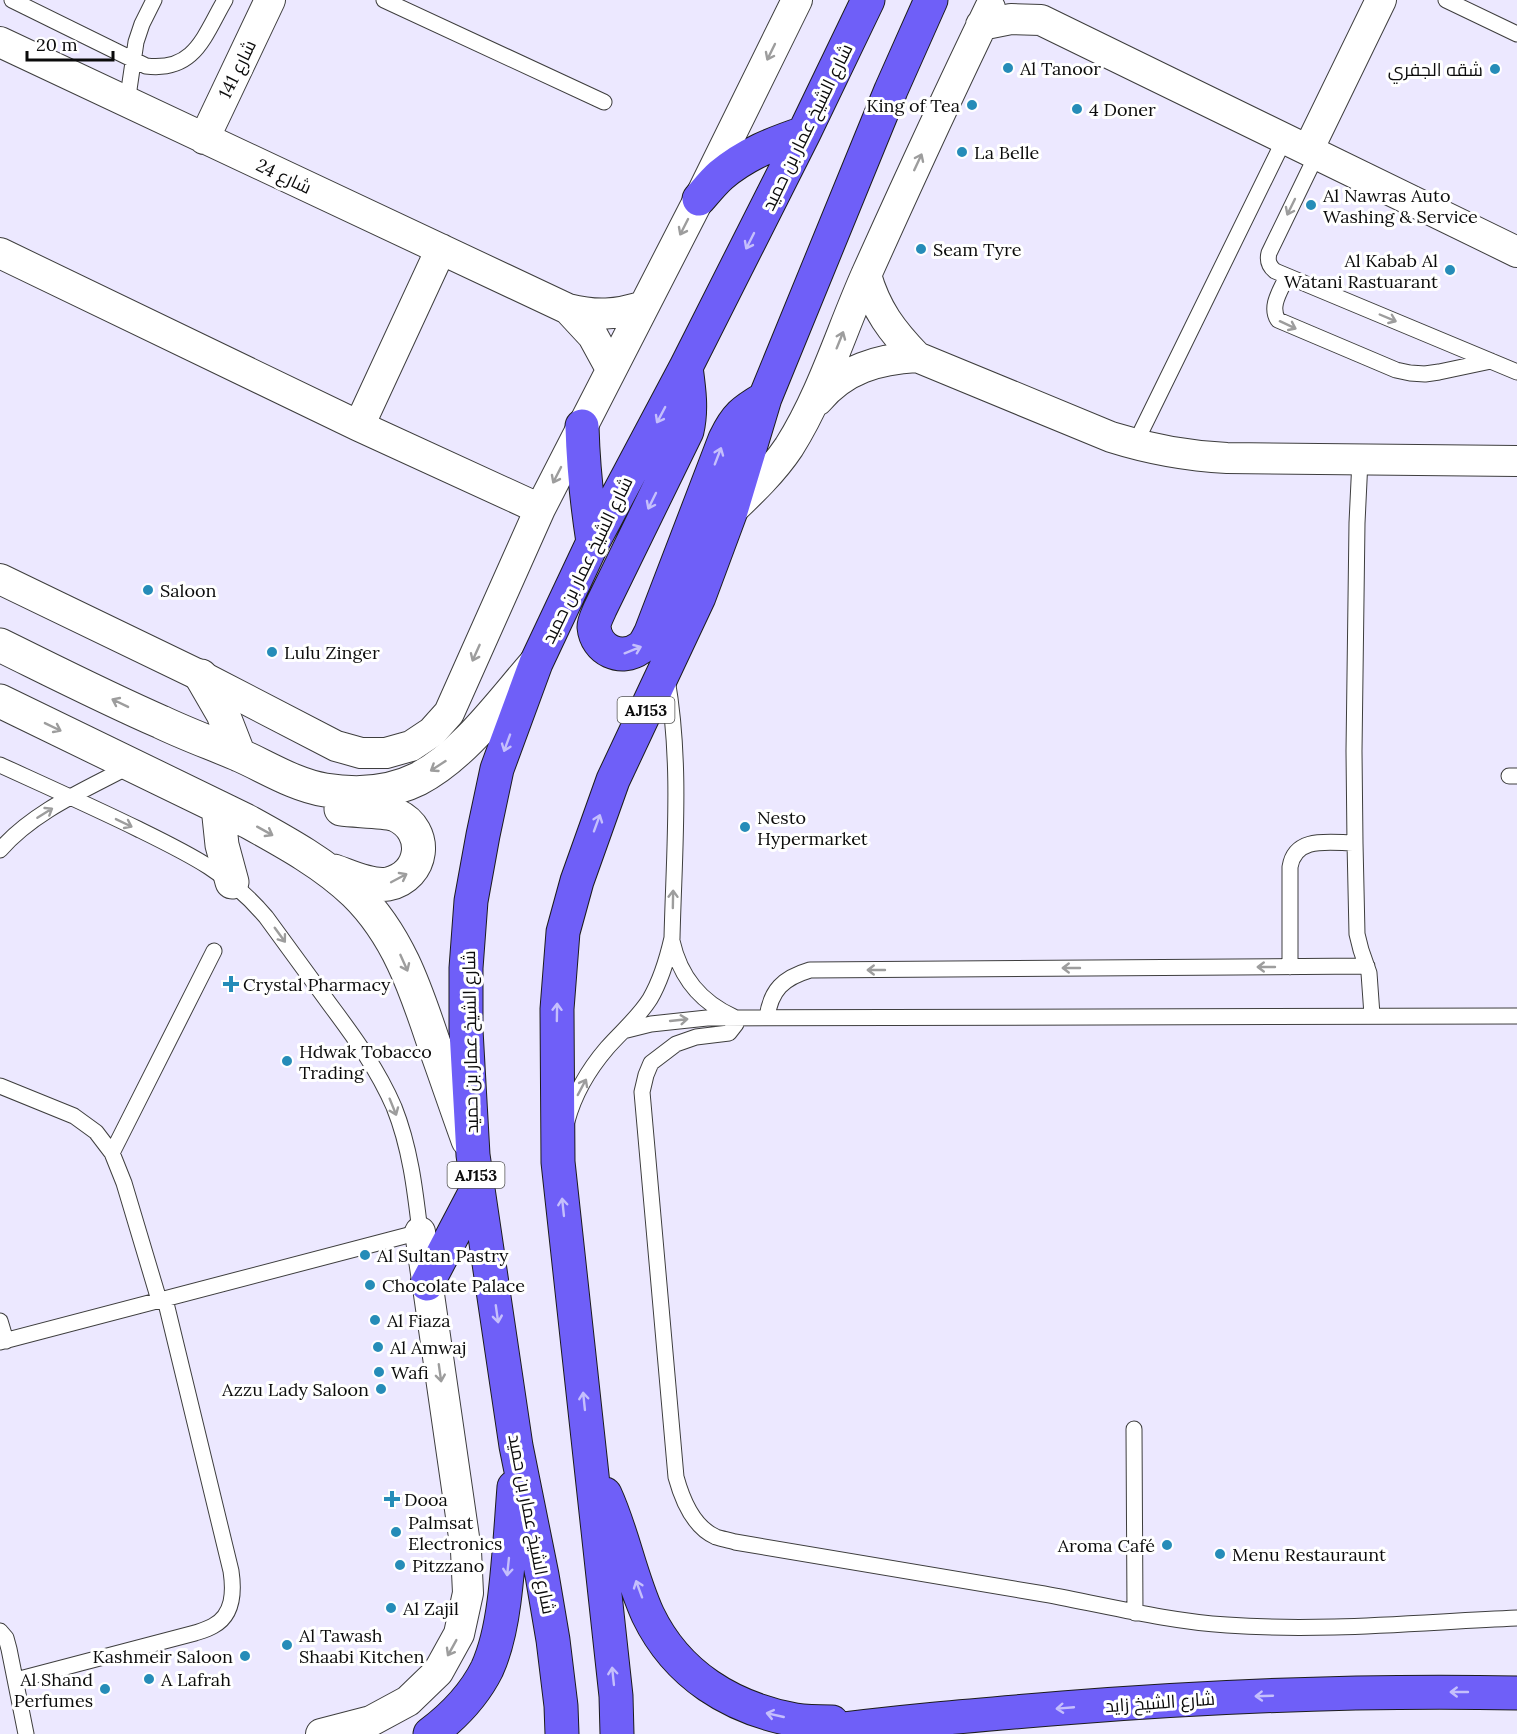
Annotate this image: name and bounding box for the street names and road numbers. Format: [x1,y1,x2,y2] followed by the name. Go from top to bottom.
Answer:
[213,36,262,103] street label: شارع 141
[757,40,858,215] street label: شارع الشيخ عمار بن حميد
[252,153,315,200] street label: شارع 24
[537,473,638,648] street label: شارع الشيخ عمار بن حميد
[618,697,674,723] road number: AJ153
[457,950,484,1134] street label: شارع الشيخ عمار بن حميد
[448,1162,504,1188] road number: AJ153
[502,1432,561,1616] street label: شارع الشيخ عمار بن حميد
[1104,1687,1216,1718] street label: شارع الشيخ زايد

